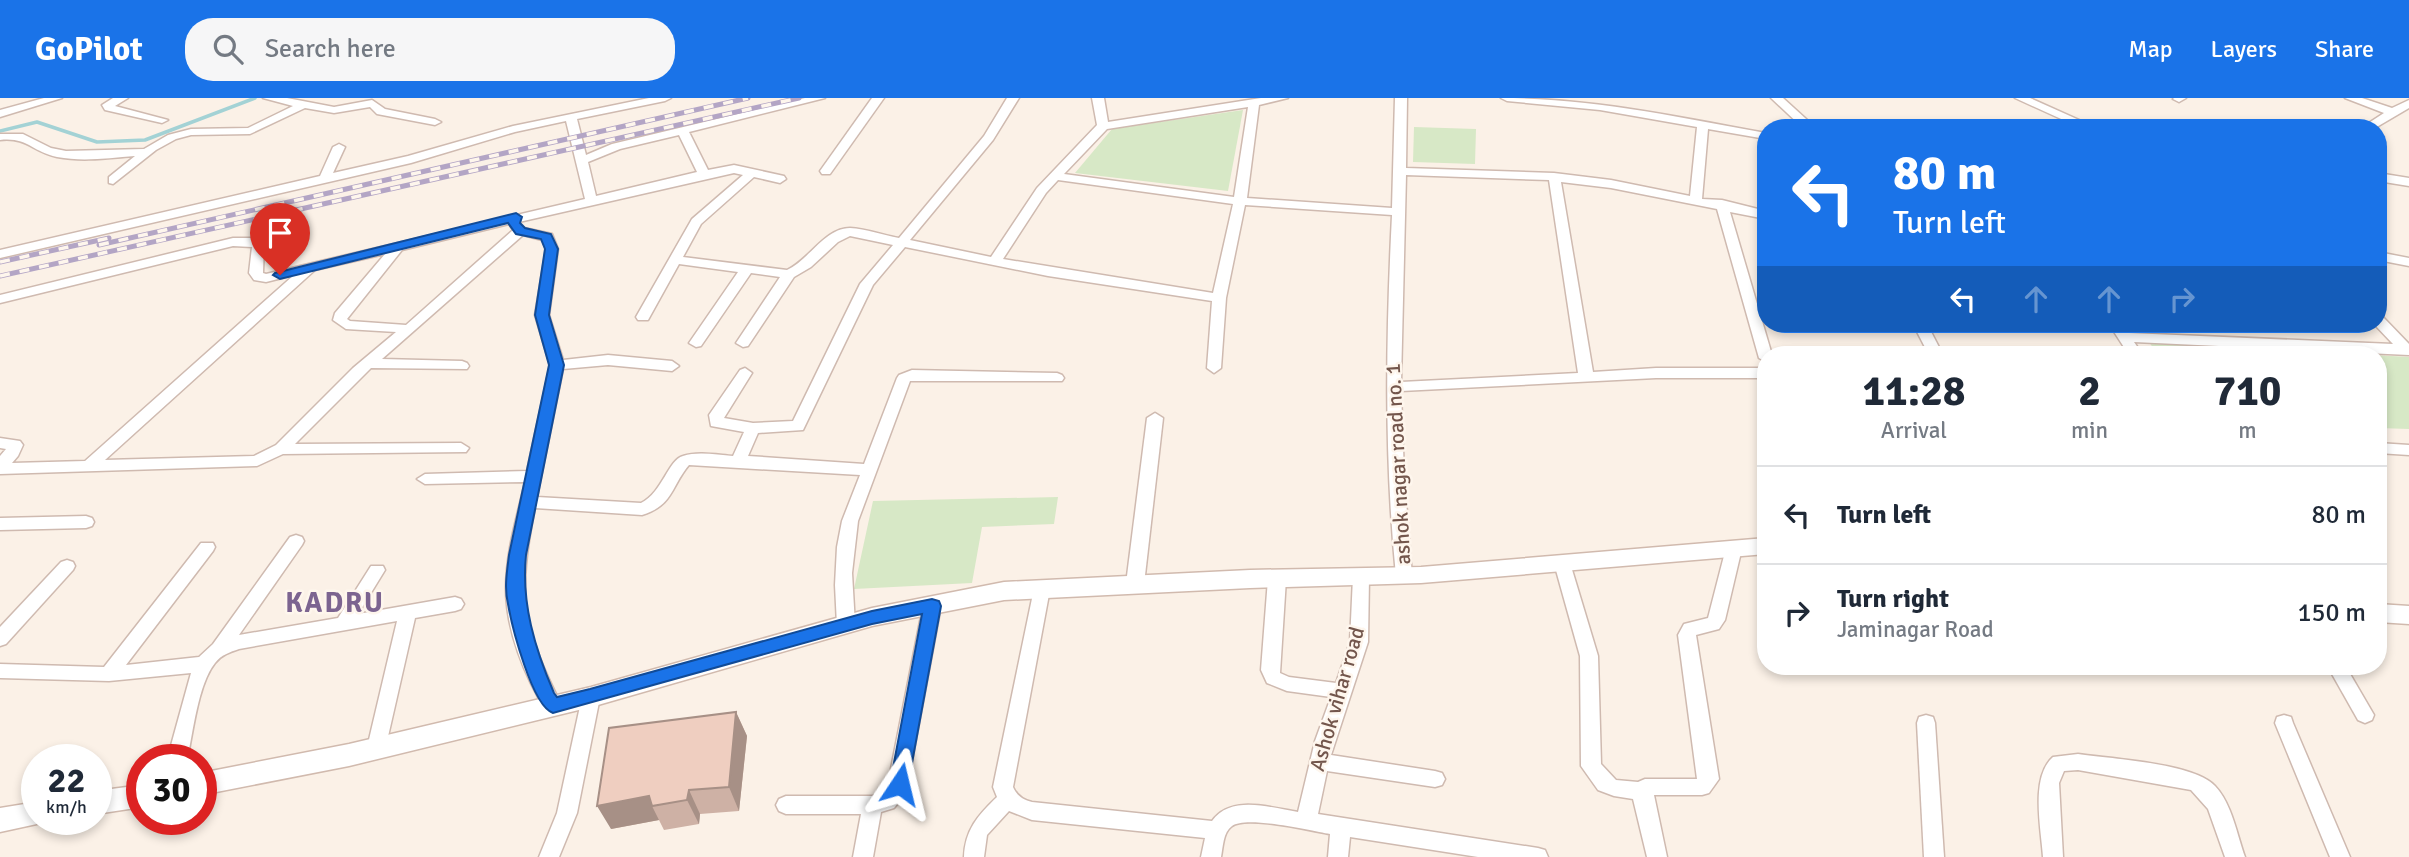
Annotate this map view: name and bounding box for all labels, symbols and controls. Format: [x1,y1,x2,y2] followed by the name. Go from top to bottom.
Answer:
[185,18,675,81] search box
[35,29,143,70] text: GoPilot
[209,30,247,68] icon: search
[265,33,396,65] text: Search here
[2128,34,2173,64] text: Map
[2211,34,2277,64] text: Layers
[2315,34,2374,64] text: Share
[1893,143,1996,203] text: 80 m
[1778,147,1869,238] icon: left
[250,203,310,275] pin
[1893,203,2006,242] text: Turn left
[261,214,299,252] icon: arrive
[1944,280,1982,318] icon: left
[2017,280,2055,318] icon: ahead
[2090,280,2128,318] icon: ahead
[2163,280,2201,318] icon: right
[1380,363,1416,565] street label: ashok nagar road no. 1
[1862,366,1966,417] text: 11:28
[2078,366,2101,417] text: 2
[2213,366,2282,417] text: 710
[1881,416,1947,445] text: Arrival
[2071,416,2108,445] text: min
[2238,416,2257,445] text: m
[1778,496,1816,534] icon: left
[1837,499,1931,531] text: Turn left
[2311,499,2366,531] text: 80 m
[1837,583,1949,615] text: Turn right
[285,586,385,620] district label: KADRU
[1778,594,1816,632] icon: right
[2297,597,2366,629] text: 150 m
[1837,615,1994,644] text: Jaminagar Road
[1304,624,1370,774] street label: Ashok vihar road
[126,744,217,835] speed limit sign: 30
[863,747,937,821] position arrow
[48,759,85,802] text: 22
[46,796,87,818] text: km/h

